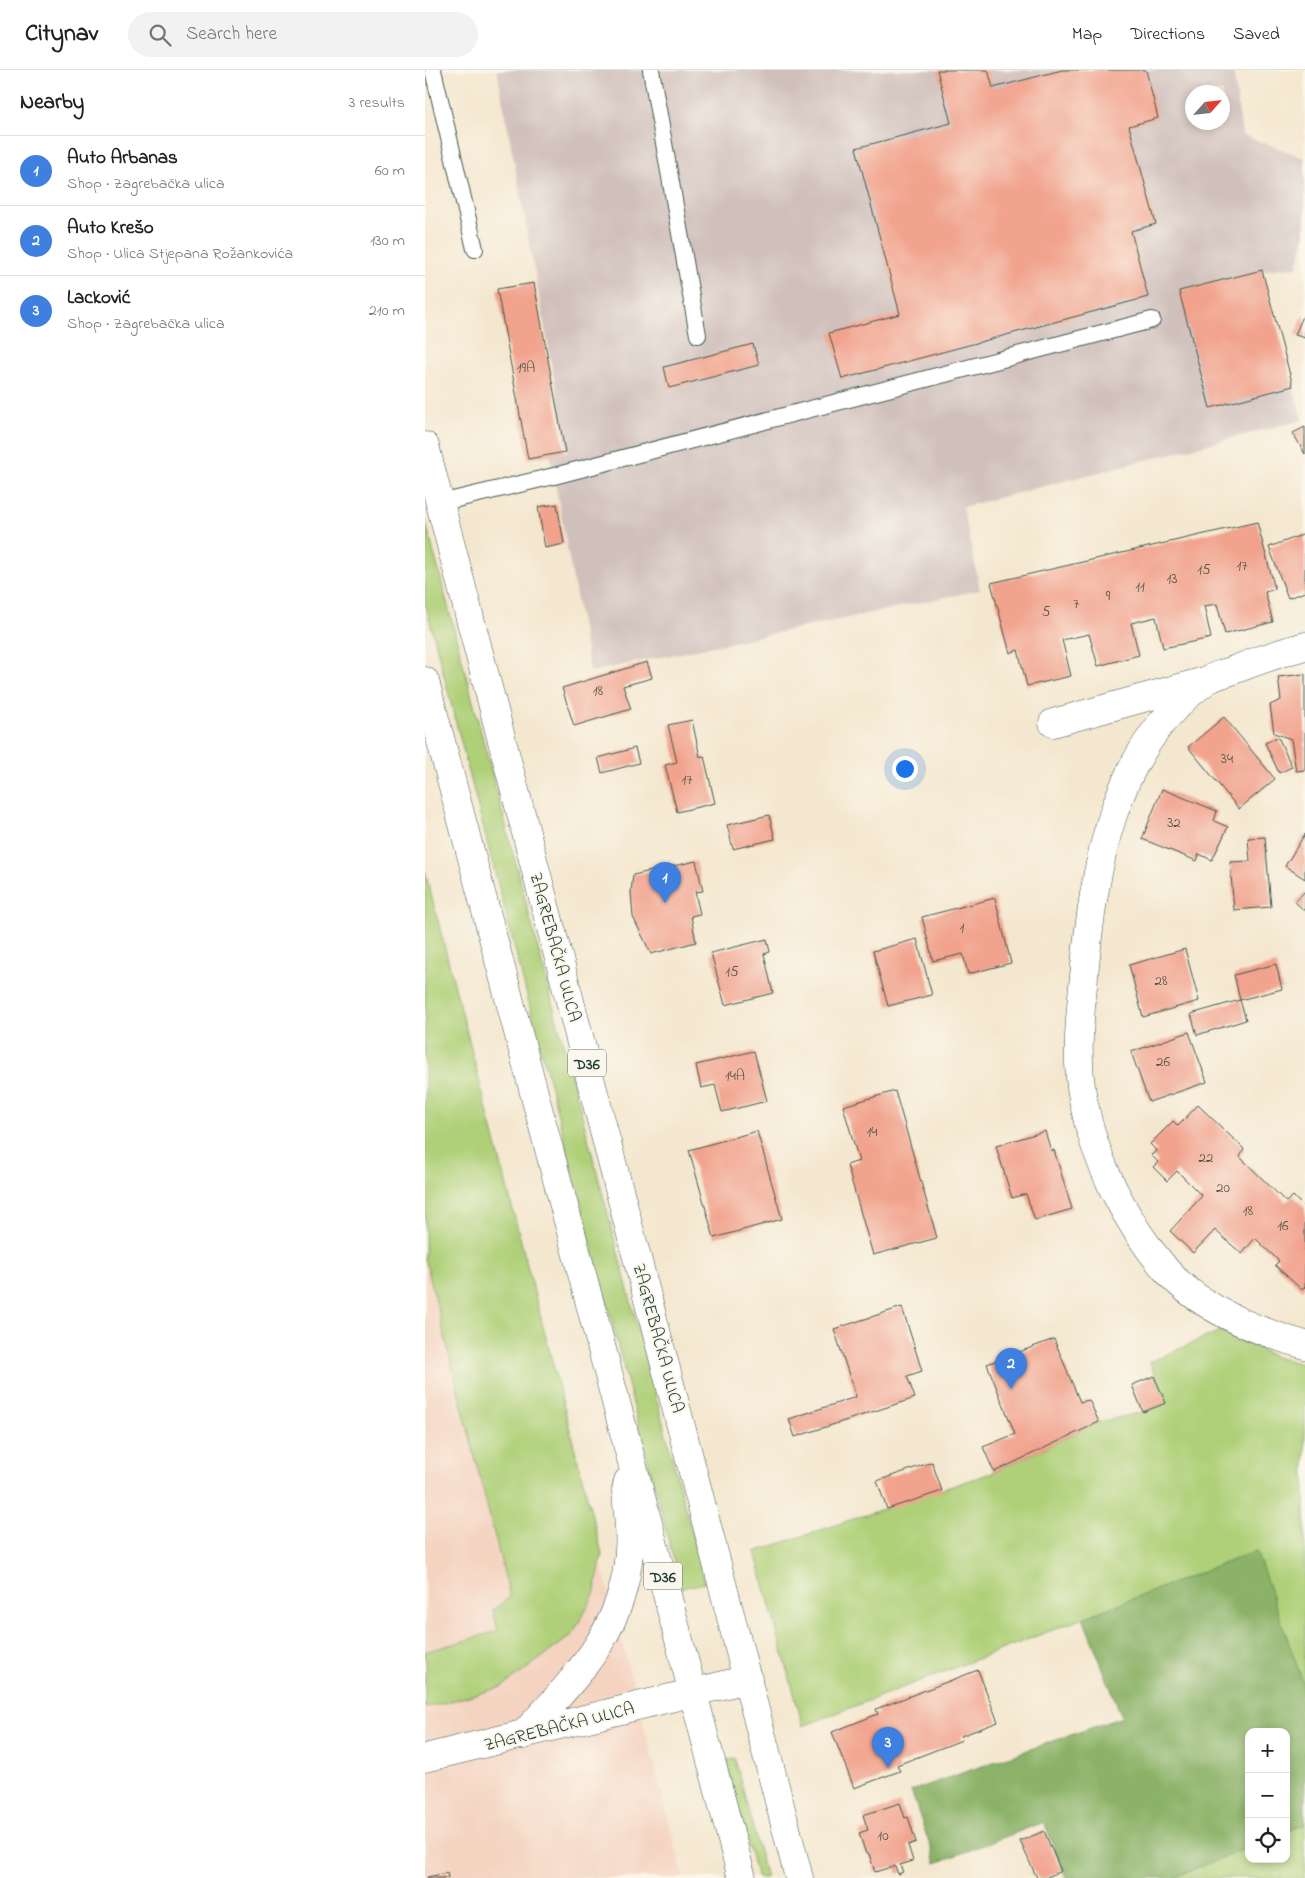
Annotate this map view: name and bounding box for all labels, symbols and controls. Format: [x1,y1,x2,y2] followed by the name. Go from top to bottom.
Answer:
[128,12,478,57] search box
[25,17,98,52] text: Citynav
[146,21,174,49] icon: search
[186,21,277,48] text: Search here
[1072,22,1102,48] text: Map
[1130,22,1205,48] text: Directions
[1233,22,1280,48] text: Saved
[1185,85,1230,130] north arrow
[20,88,84,118] text: Nearby
[349,91,405,115] text: 3 results
[67,145,178,172] text: Auto Arbanas
[33,159,39,183] text: 1
[375,159,405,183] text: 60 m
[67,172,225,196] text: Shop · Zagrebačka ulica
[67,215,154,242] text: Auto Krešo
[32,229,40,253] text: 2
[370,229,405,253] text: 130 m
[67,242,293,266] text: Shop · Ulica Stjepana Rožankovića
[67,285,130,312] text: Lacković
[33,299,39,323] text: 3
[369,299,405,323] text: 210 m
[67,312,225,336] text: Shop · Zagrebačka ulica
[517,357,535,379] house number: 19A
[1237,555,1247,577] house number: 17
[1197,559,1211,581] house number: 15
[1167,568,1177,590] house number: 13
[1135,576,1145,598] house number: 11
[1106,585,1111,607] house number: 9
[1073,593,1079,615] house number: 7
[1042,601,1051,623] house number: 5
[593,680,604,702] house number: 18
[1221,748,1233,770] house number: 34
[892,756,918,782] your location
[682,769,692,791] house number: 17
[1167,812,1181,834] house number: 32
[649,862,681,903] pin: 1
[522,870,587,1025] street label: ZAGREBAČKA ULICA
[960,917,965,939] house number: 1
[725,961,739,983] house number: 15
[1154,970,1168,992] house number: 28
[568,1050,606,1076] road number: D36
[1156,1051,1170,1073] house number: 26
[725,1065,745,1087] house number: 14A
[867,1121,877,1143] house number: 14
[1199,1147,1214,1169] house number: 22
[1216,1177,1230,1199] house number: 20
[1243,1200,1254,1222] house number: 18
[1277,1215,1289,1237] house number: 16
[625,1261,690,1416] street label: ZAGREBAČKA ULICA
[995,1348,1027,1389] pin: 2
[644,1562,682,1590] road number: D36
[482,1697,637,1759] street label: ZAGREBAČKA ULICA
[872,1727,904,1768] pin: 3
[1245,1728,1290,1863] map controls
[1245,1728,1290,1773] button: +
[1245,1773,1290,1818] button: −
[1245,1818,1290,1863] button: locate
[877,1825,889,1847] house number: 10

